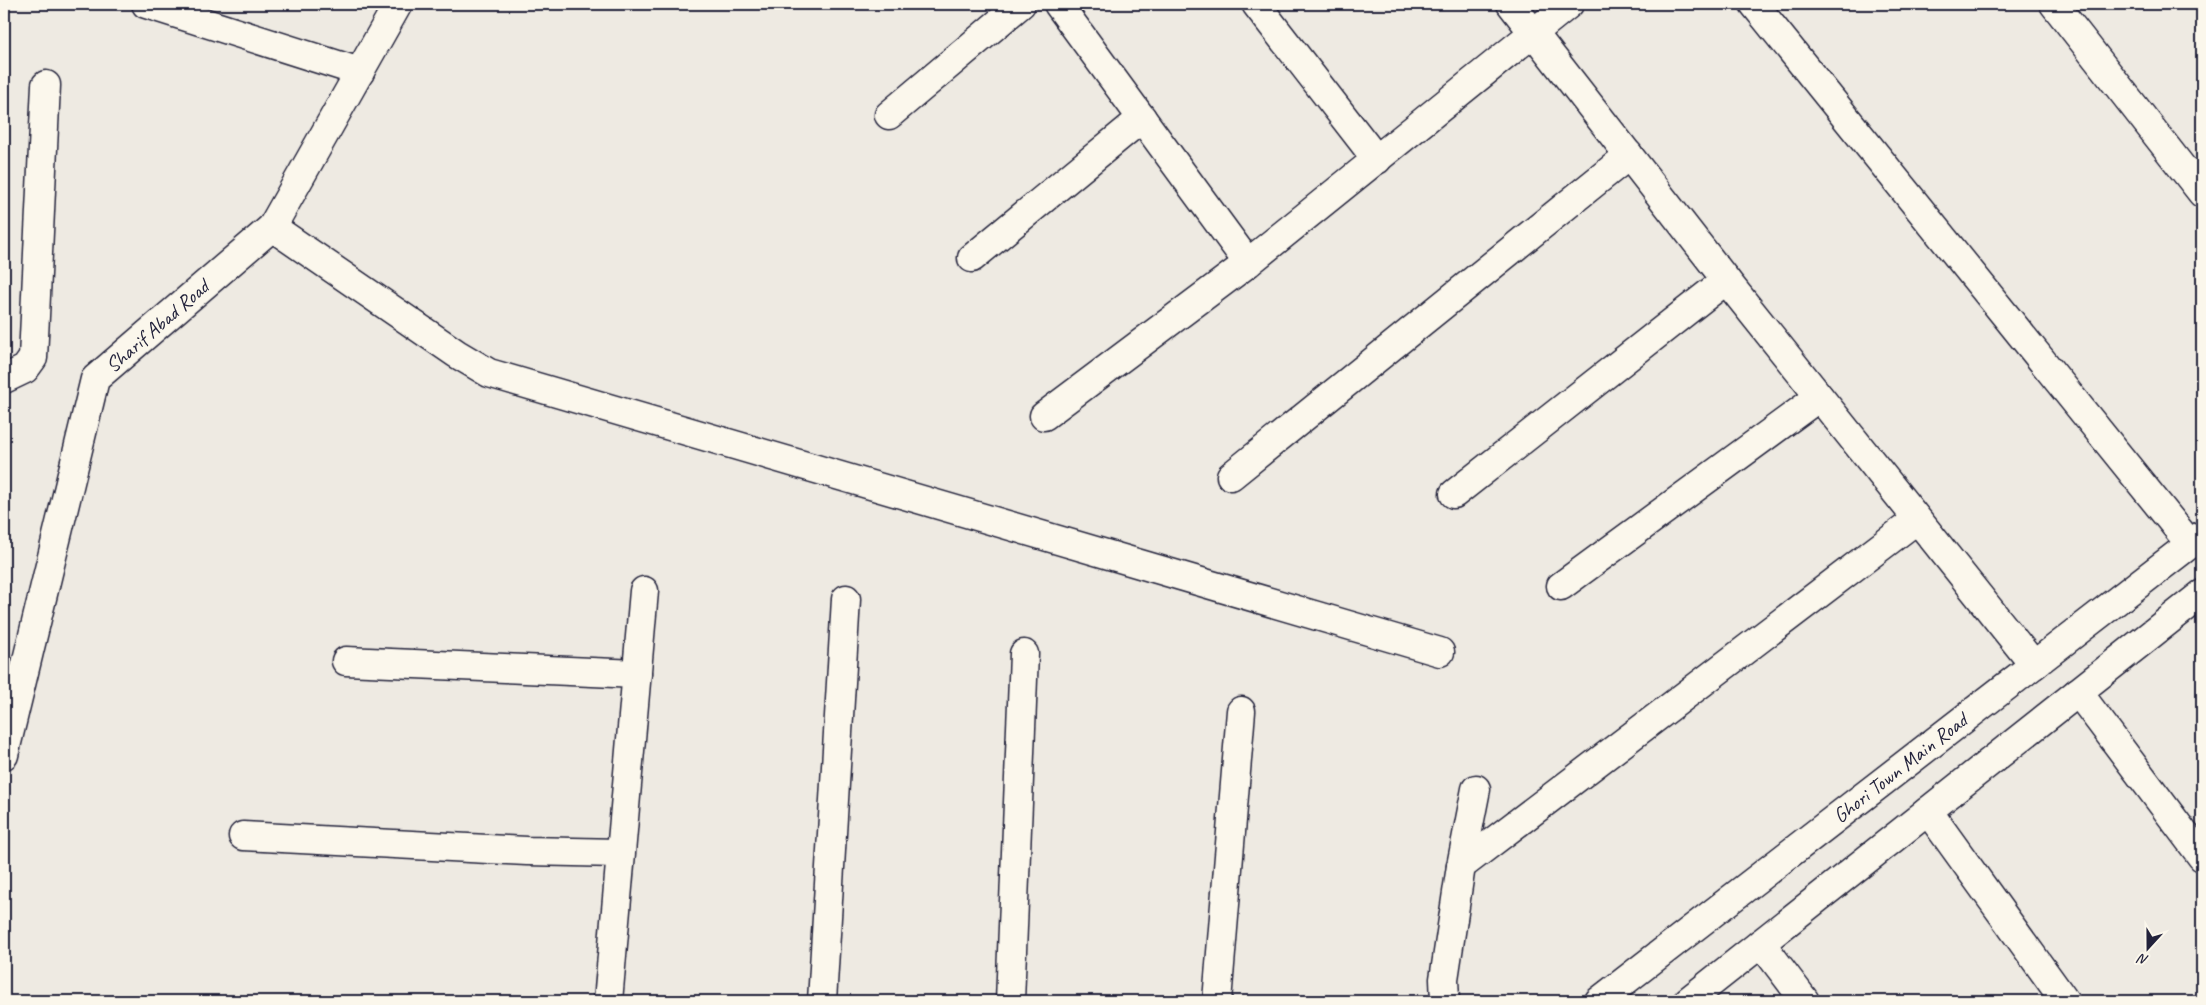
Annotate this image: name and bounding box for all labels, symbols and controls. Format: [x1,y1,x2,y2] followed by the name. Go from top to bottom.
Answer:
[100,272,216,378] street label: Sharif Abad Road
[1828,706,1975,829] street label: Ghori Town Main Road
[2124,922,2174,972] north arrow
[2134,949,2151,969] text: N

